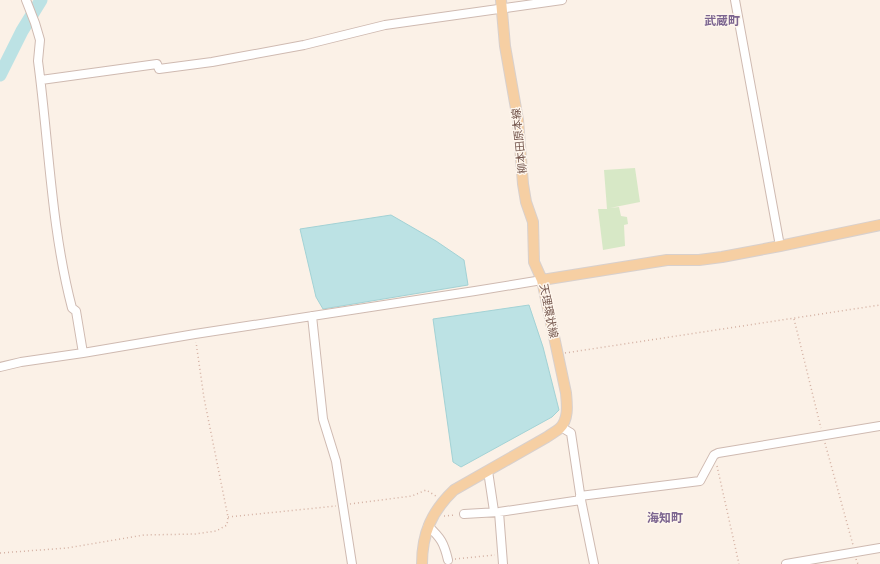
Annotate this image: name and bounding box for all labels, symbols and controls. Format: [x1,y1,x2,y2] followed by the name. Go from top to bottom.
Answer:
[704,14,740,28] district label: 武蔵町
[510,107,529,174] street label: 柳本田原本線
[537,283,560,339] street label: 天理環状線
[647,511,683,525] district label: 海知町

